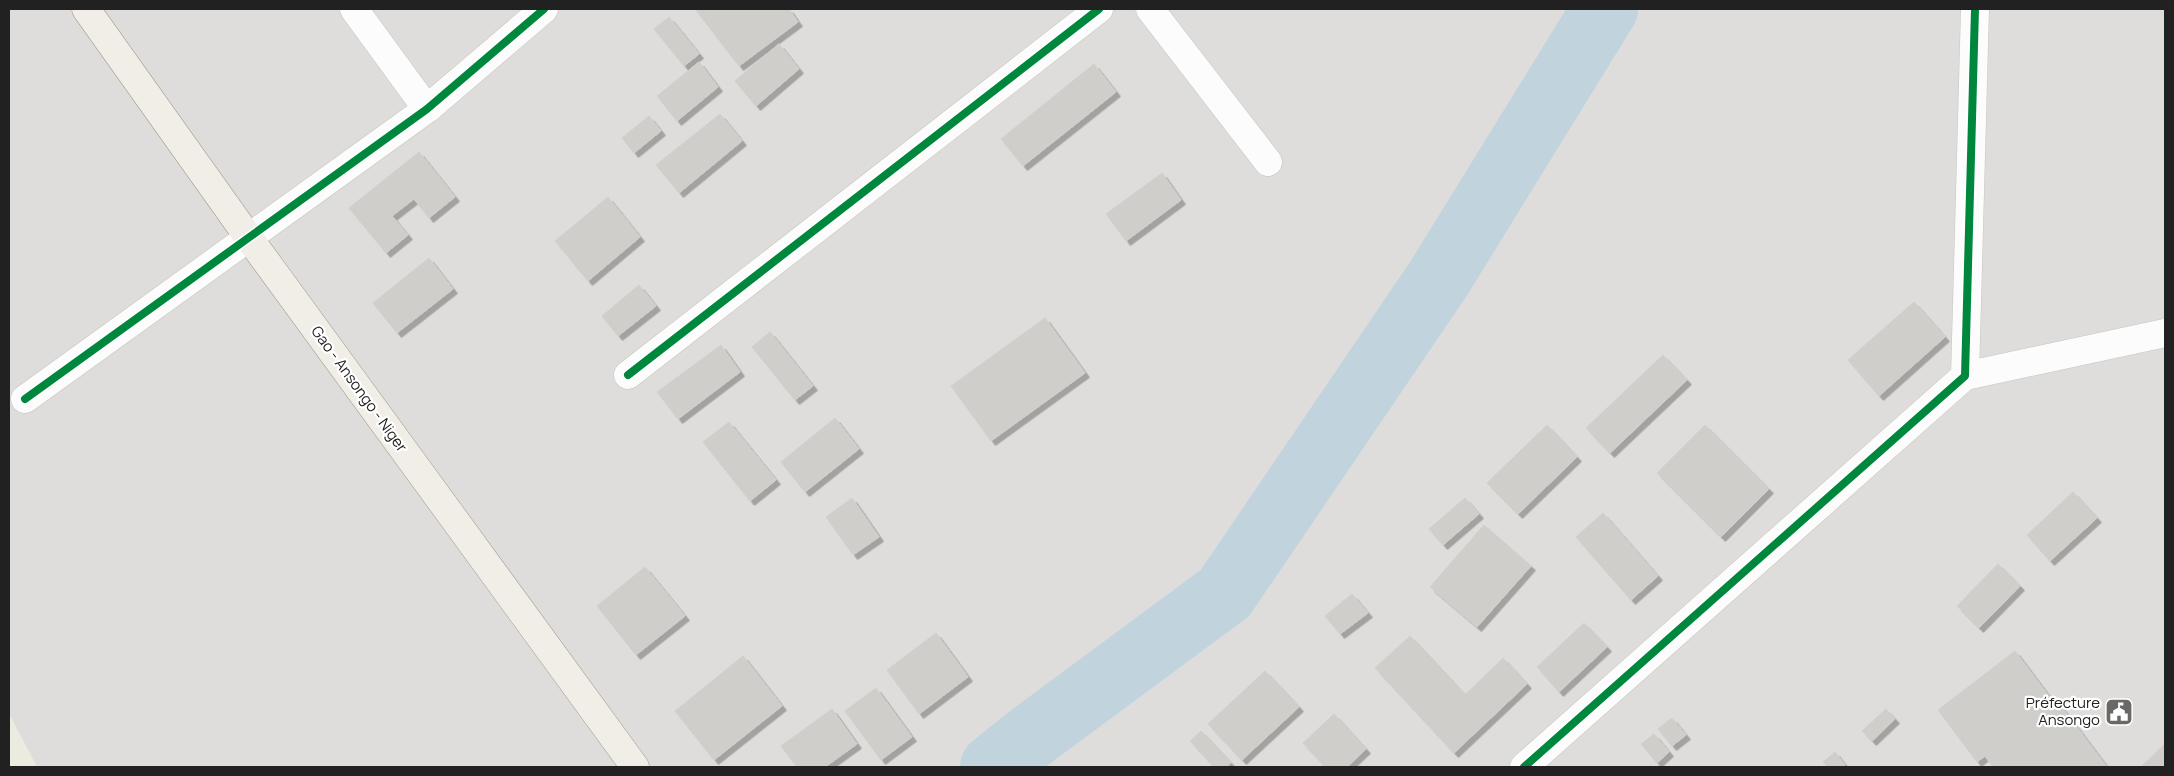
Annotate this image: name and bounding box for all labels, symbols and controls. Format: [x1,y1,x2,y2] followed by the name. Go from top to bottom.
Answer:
[307,321,413,456] street label: Gao - Ansongo - Niger
[2026,692,2100,730] place label: Préfecture Ansongo
[2104,697,2134,727] public building icon: Préfecture Ansongo

